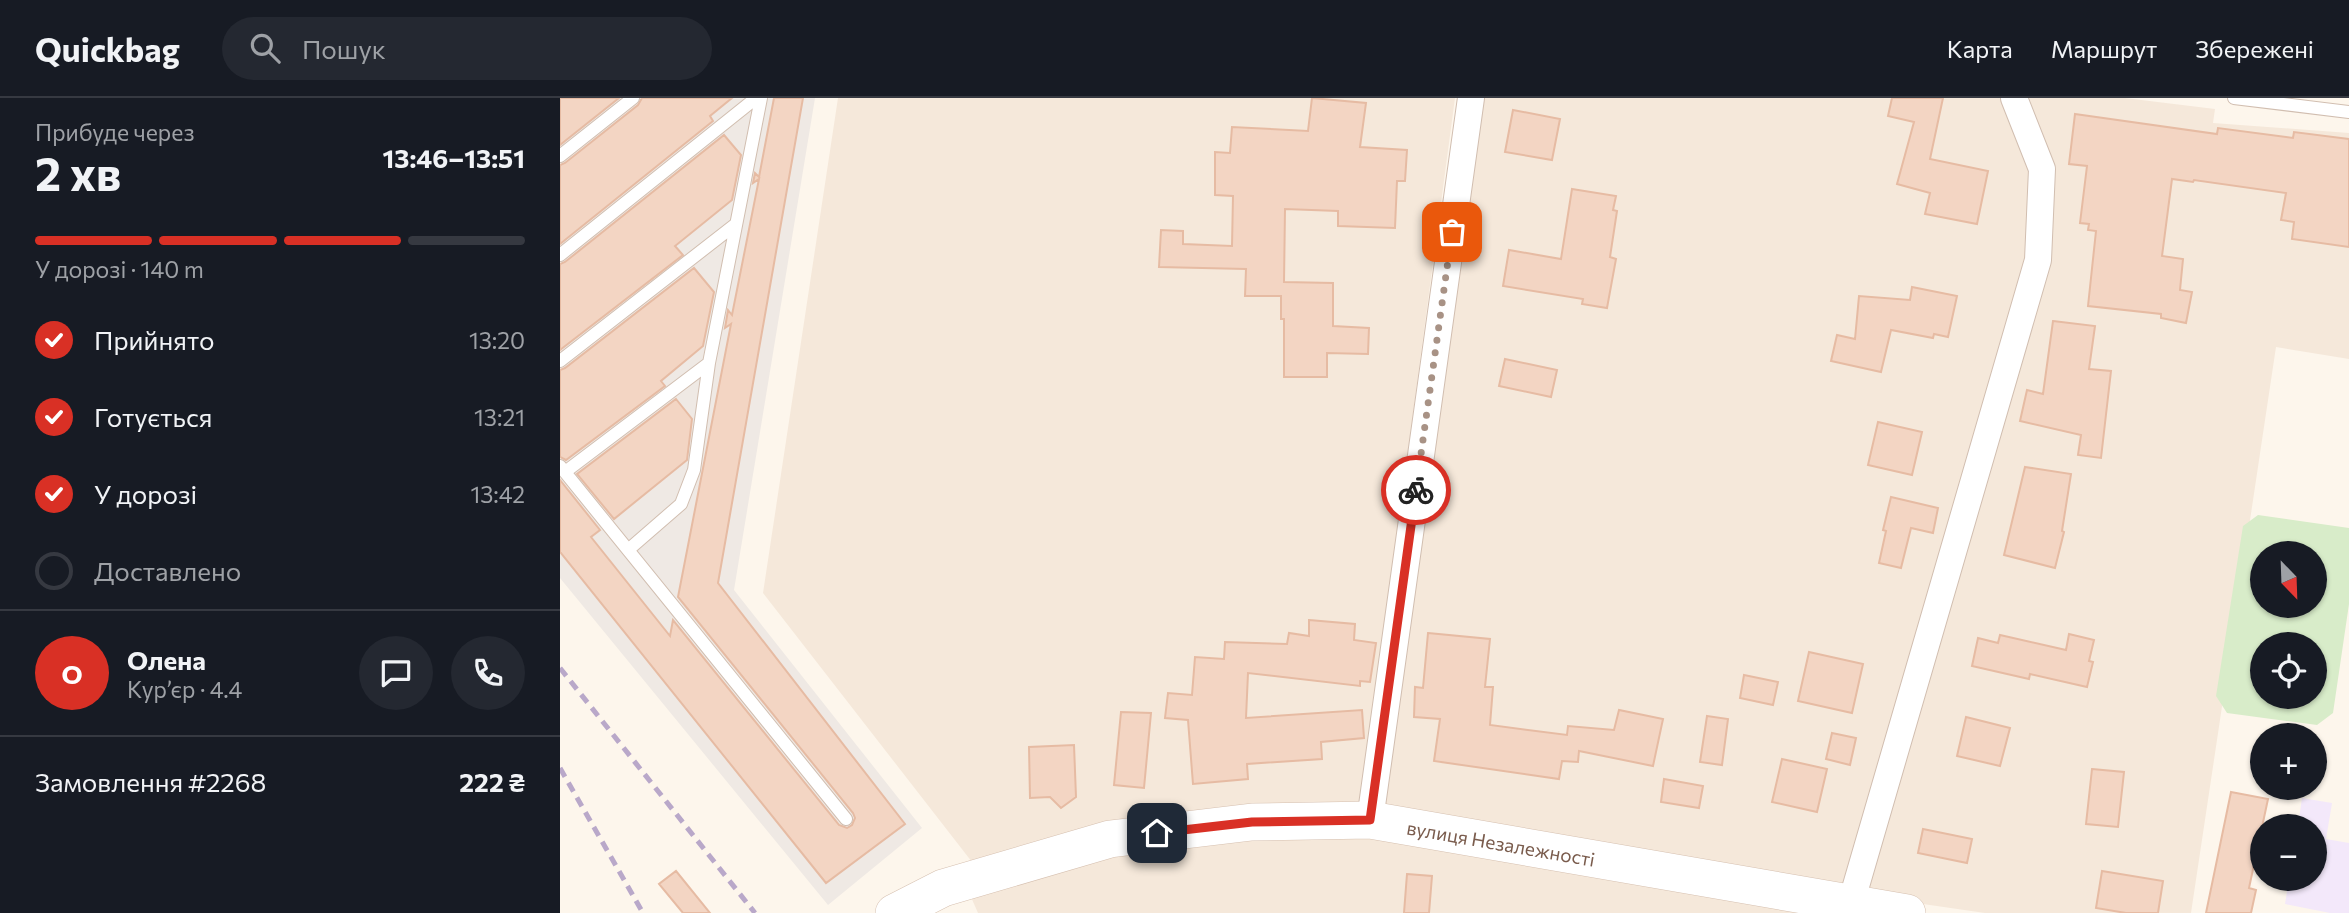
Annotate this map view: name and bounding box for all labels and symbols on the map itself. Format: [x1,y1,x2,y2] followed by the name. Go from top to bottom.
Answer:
[1422,202,1482,262] pin
[1381,455,1451,525] courier
[2250,541,2328,618] north arrow
[1127,803,1187,863] pin
[1405,815,1597,870] street label: вулиця Незалежності

